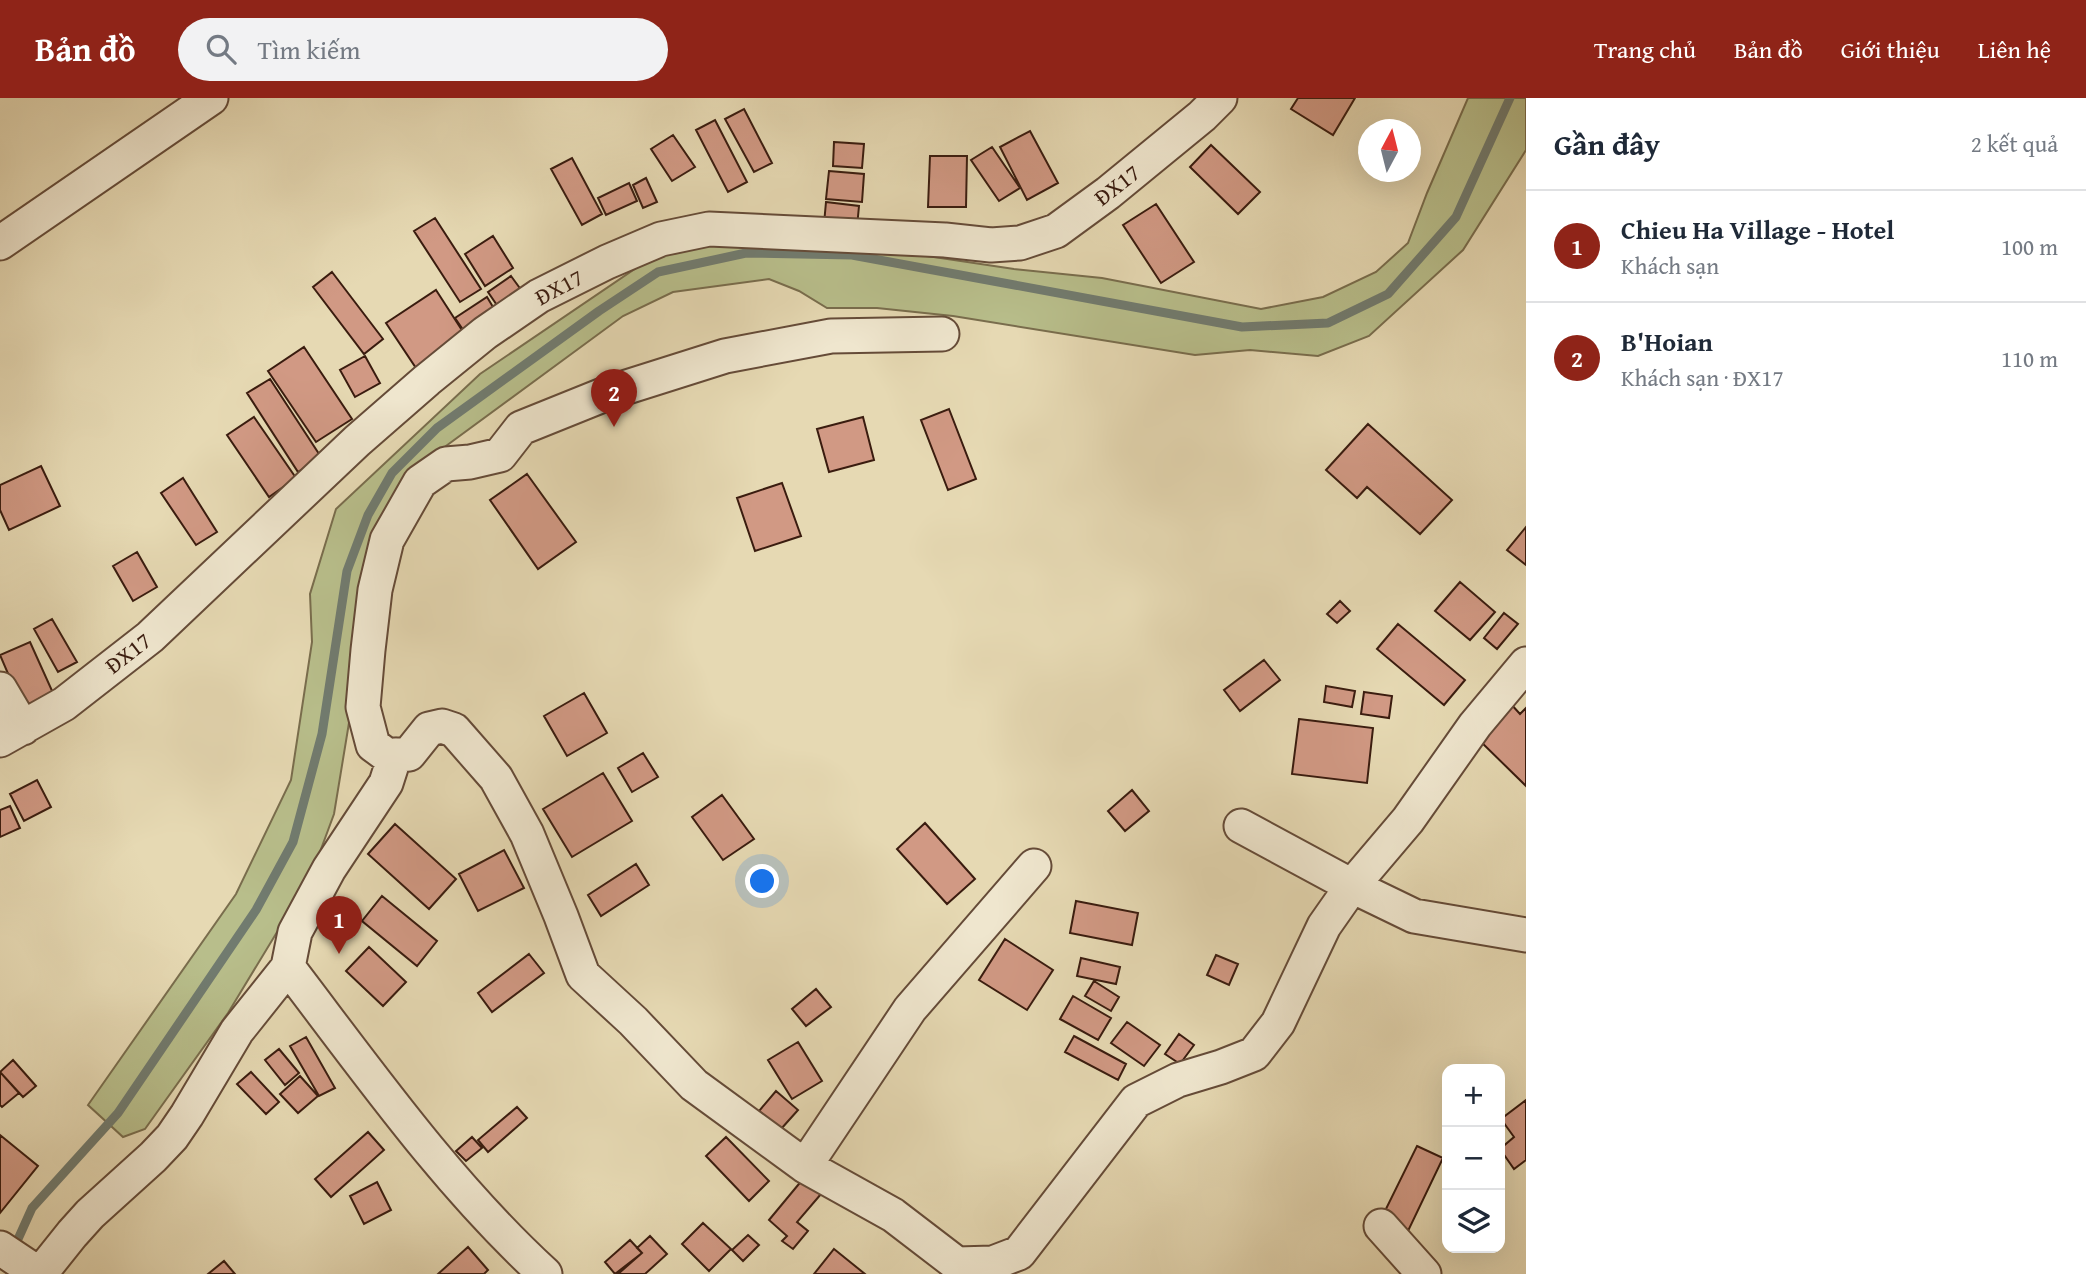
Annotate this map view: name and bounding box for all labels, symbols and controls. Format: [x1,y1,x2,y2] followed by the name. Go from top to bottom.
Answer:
[178,18,668,81] search box
[35,25,136,73] text: Bản đồ
[202,30,240,68] icon: search
[258,30,360,69] text: Tìm kiếm
[1594,32,1696,67] text: Trang chủ
[1734,32,1803,67] text: Bản đồ
[1841,32,1940,67] text: Giới thiệu
[1978,32,2051,67] text: Liên hệ
[1358,119,1421,182] north arrow
[1554,122,1660,166] text: Gần đây
[1971,127,2058,160] text: 2 kết quả
[1087,156,1147,213] street label: ĐX17
[1621,210,1894,249] text: Chieu Ha Village - Hotel
[1571,230,1583,263] text: 1
[2001,230,2058,263] text: 100 m
[1621,249,1719,282] text: Khách sạn
[529,260,589,313] street label: ĐX17
[1621,322,1713,361] text: B'Hoian
[1571,342,1583,375] text: 2
[2001,342,2058,375] text: 110 m
[1621,361,1783,394] text: Khách sạn · ĐX17
[591,369,637,427] pin: 2
[98,624,158,681] street label: ĐX17
[745,864,779,898] your location
[316,896,362,954] pin: 1
[1442,1064,1505,1253] map controls
[1442,1064,1505,1127] button: +
[1442,1127,1505,1190] button: −
[1442,1190,1505,1253] button: layers

